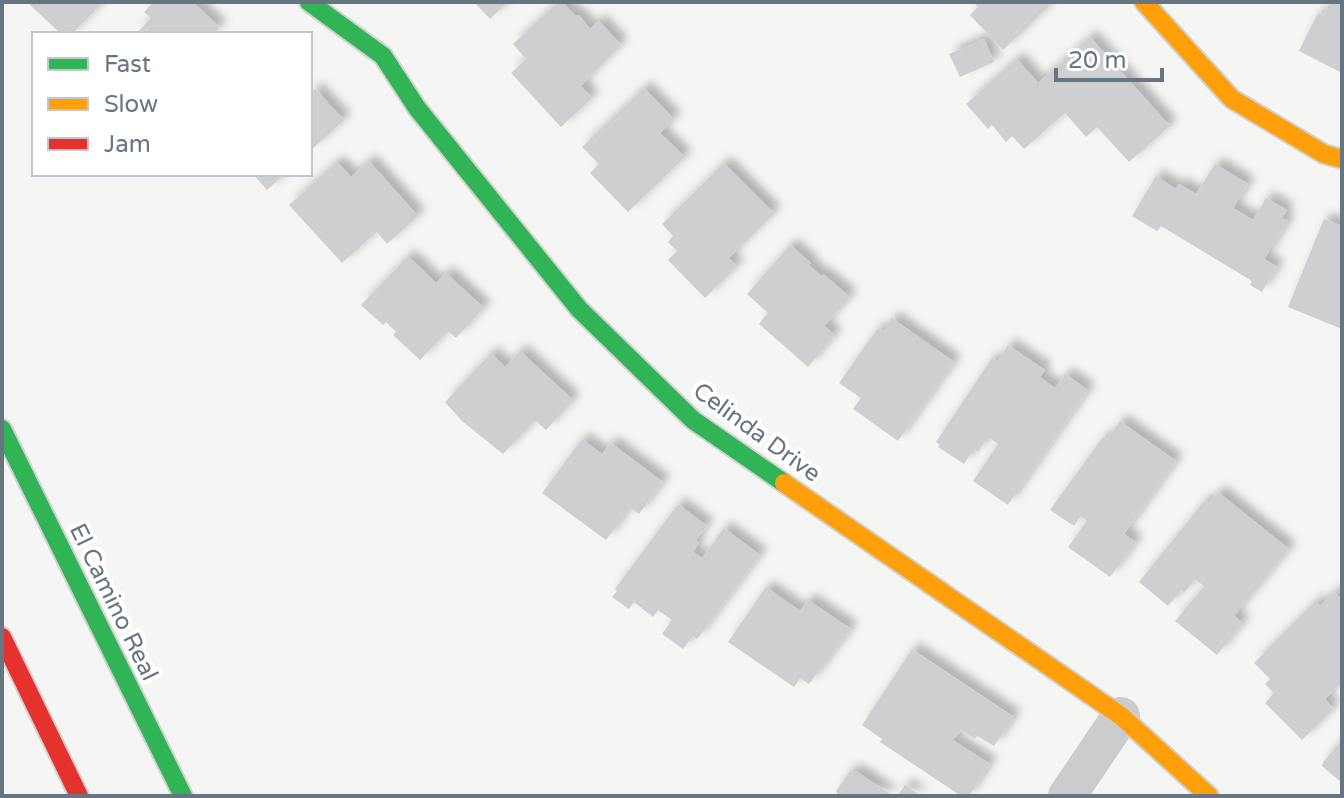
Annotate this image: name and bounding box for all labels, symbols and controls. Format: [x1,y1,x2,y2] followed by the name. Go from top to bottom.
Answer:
[32,32,312,176] legend
[1056,32,1162,82] scale bar
[1068,46,1126,75] text: 20 m
[104,50,151,79] text: Fast
[104,90,158,119] text: Slow
[104,130,151,159] text: Jam
[687,376,826,488] street label: Celinda Drive
[63,519,164,686] street label: El Camino Real

